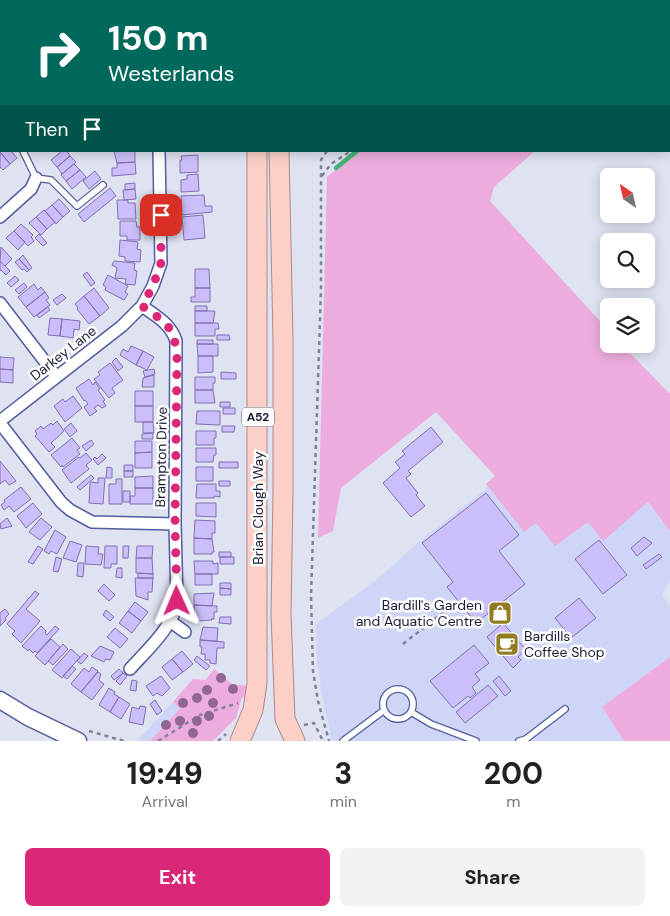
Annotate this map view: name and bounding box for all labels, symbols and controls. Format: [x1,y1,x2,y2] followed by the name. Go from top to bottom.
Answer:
[108,15,208,61] text: 150 m
[25,20,90,85] icon: right
[108,59,235,88] text: Westerlands
[78,115,106,143] icon: arrive
[25,117,68,142] text: Then
[600,168,655,222] north arrow
[600,168,655,353] map controls
[140,194,182,236] pin
[147,201,175,229] icon: arrive
[600,233,655,288] button: search
[600,298,655,353] button: layers
[26,322,100,384] street label: Darkey Lane
[151,406,171,508] street label: Brampton Drive
[242,408,274,427] road number: A52
[249,451,267,565] street label: Brian Clough Way
[150,574,202,626] position arrow
[356,596,482,630] place label: Bardill's Garden and Aquatic Centre
[487,600,513,626] shop icon: Bardill's Garden and Aquatic Centre
[524,627,605,661] place label: Bardills Coffee Shop
[494,631,520,657] cafe icon: Bardills Coffee Shop
[127,754,203,793] text: 19:49
[334,754,352,793] text: 3
[484,754,543,793] text: 200
[142,791,188,812] text: Arrival
[330,791,357,812] text: min
[506,791,521,812] text: m
[25,848,330,906] button: Exit
[340,848,645,906] button: Share

